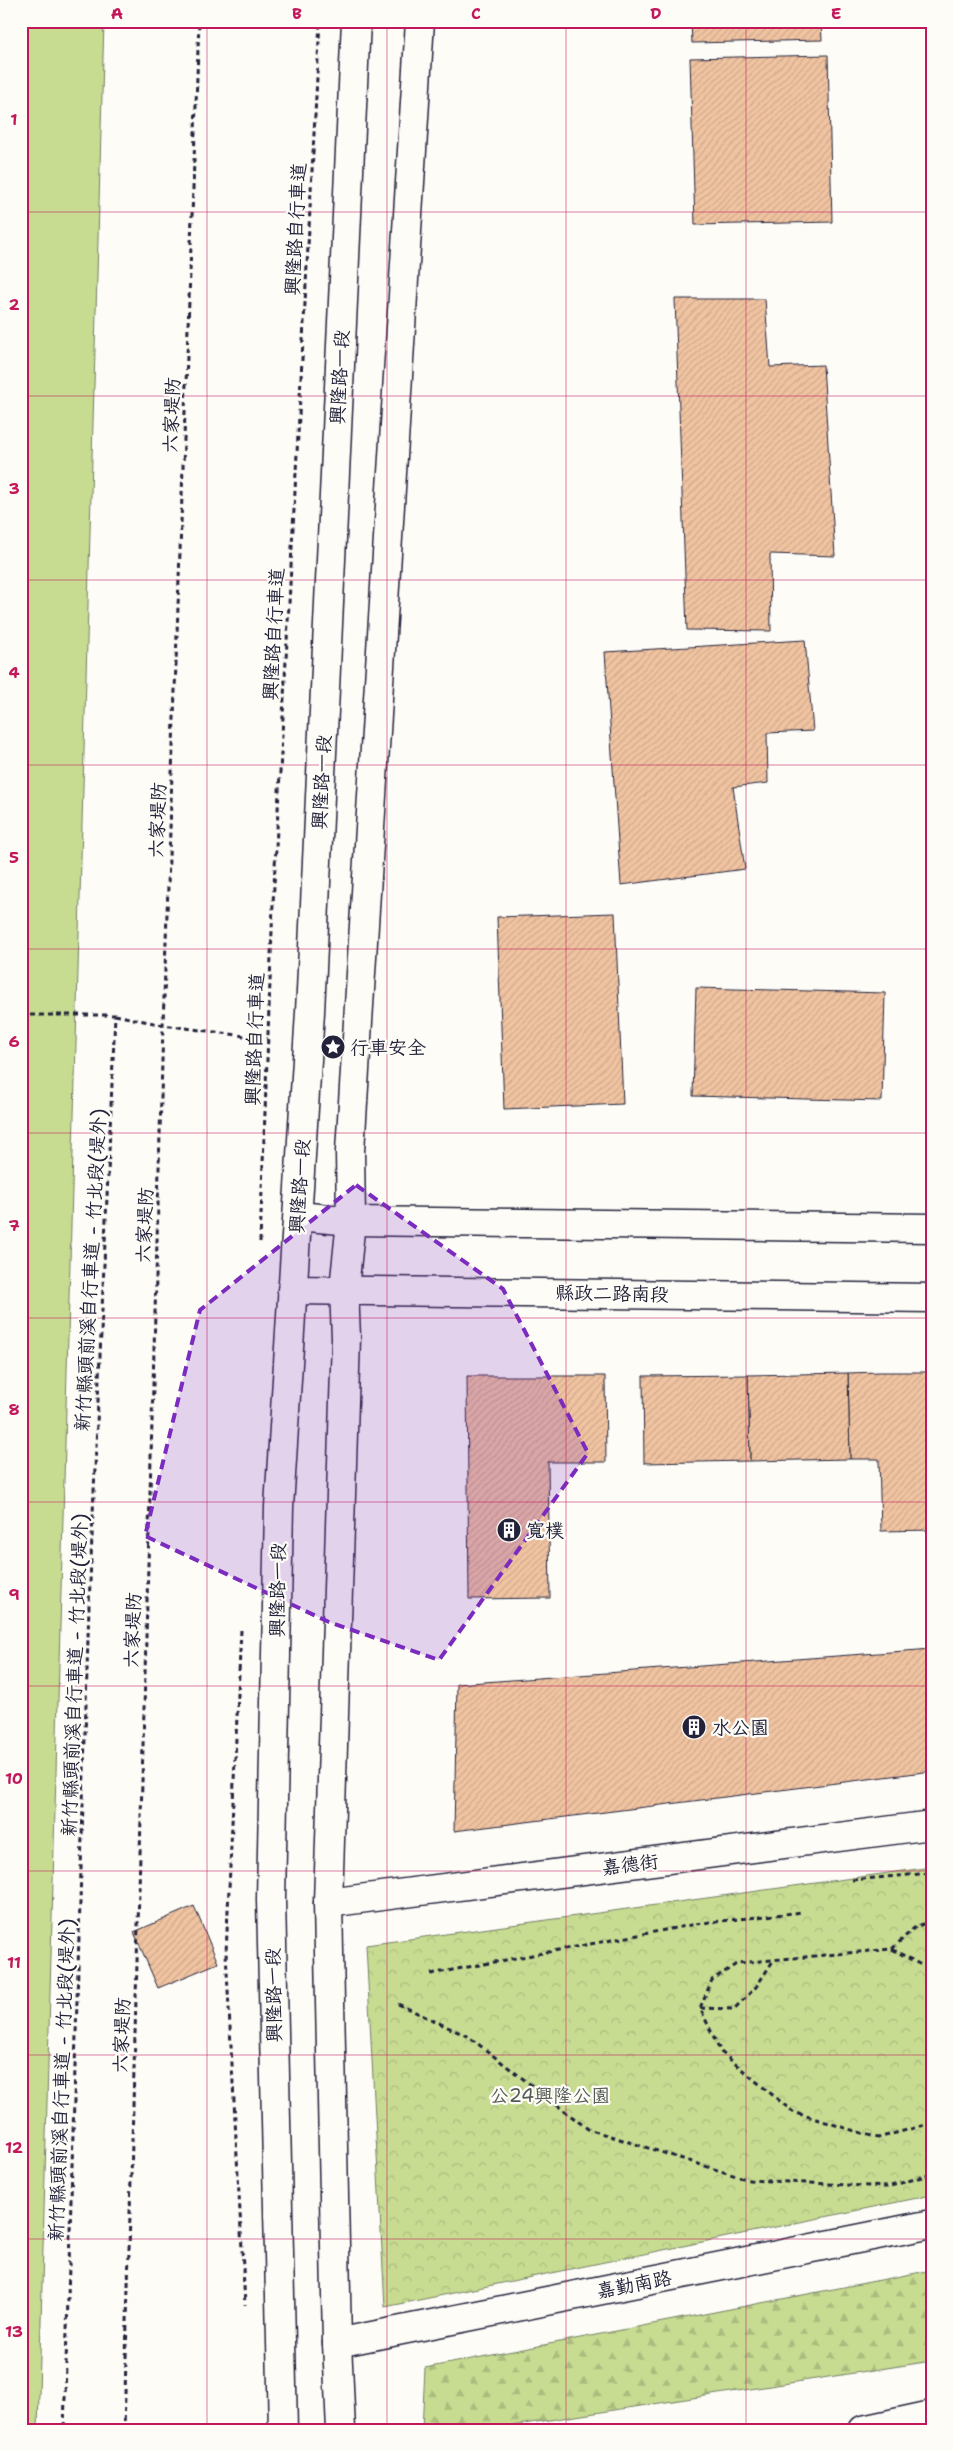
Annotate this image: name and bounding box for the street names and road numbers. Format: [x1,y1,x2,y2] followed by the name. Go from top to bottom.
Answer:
[280,162,311,296] street label: 興隆路自行車道
[325,329,354,425] street label: 興隆路一段
[158,377,185,453] street label: 六家堤防
[258,567,289,701] street label: 興隆路自行車道
[307,734,336,830] street label: 興隆路一段
[144,782,171,858] street label: 六家堤防
[240,972,269,1106] street label: 興隆路自行車道
[70,1108,111,1432] street label: 新竹縣頭前溪自行車道 - 竹北段(堤外)
[284,1138,315,1234] street label: 興隆路一段
[131,1187,158,1263] street label: 六家堤防
[555,1280,669,1307] street label: 縣政二路南段
[56,1513,93,1837] street label: 新竹縣頭前溪自行車道 - 竹北段(堤外)
[264,1542,291,1638] street label: 興隆路一段
[119,1592,146,1668] street label: 六家堤防
[600,1849,660,1880] street label: 嘉德街
[43,1918,80,2242] street label: 新竹縣頭前溪自行車道 - 竹北段(堤外)
[260,1947,287,2043] street label: 興隆路一段
[108,1997,135,2073] street label: 六家堤防
[594,2265,674,2304] street label: 嘉勤南路

